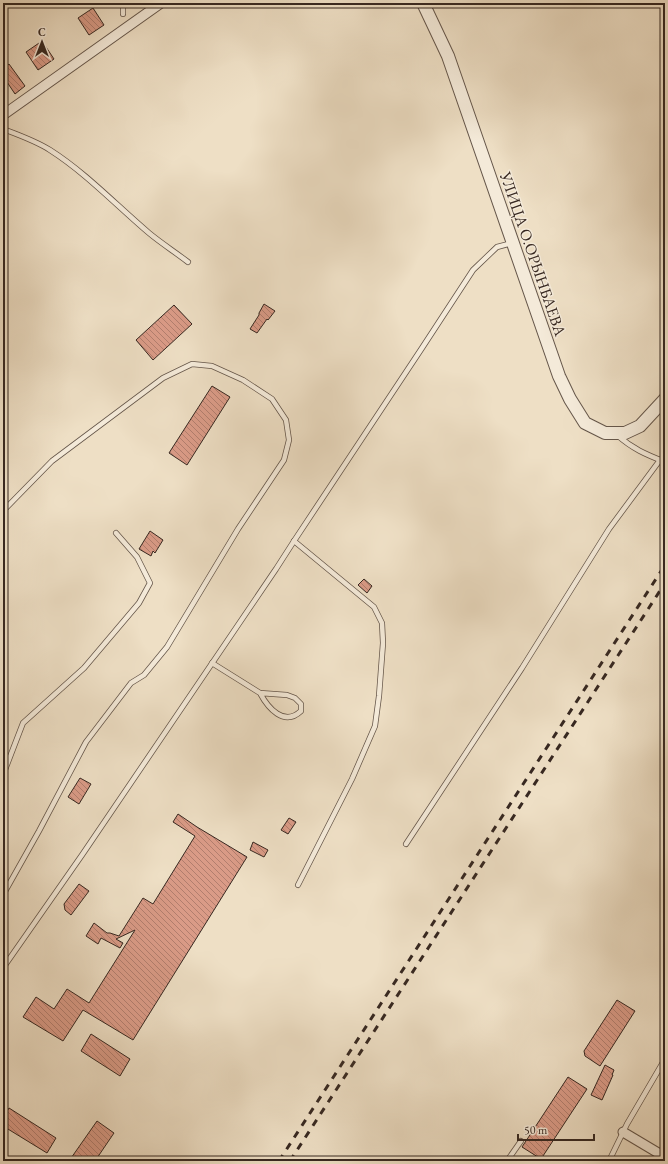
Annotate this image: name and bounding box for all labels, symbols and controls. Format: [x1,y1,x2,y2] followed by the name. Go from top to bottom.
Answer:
[22,22,62,62] north arrow
[38,25,46,39] text: С
[495,168,571,340] street label: УЛИЦА О.ОРЫНБАЕВА
[518,1116,594,1142] scale bar
[524,1122,548,1138] text: 50 m

